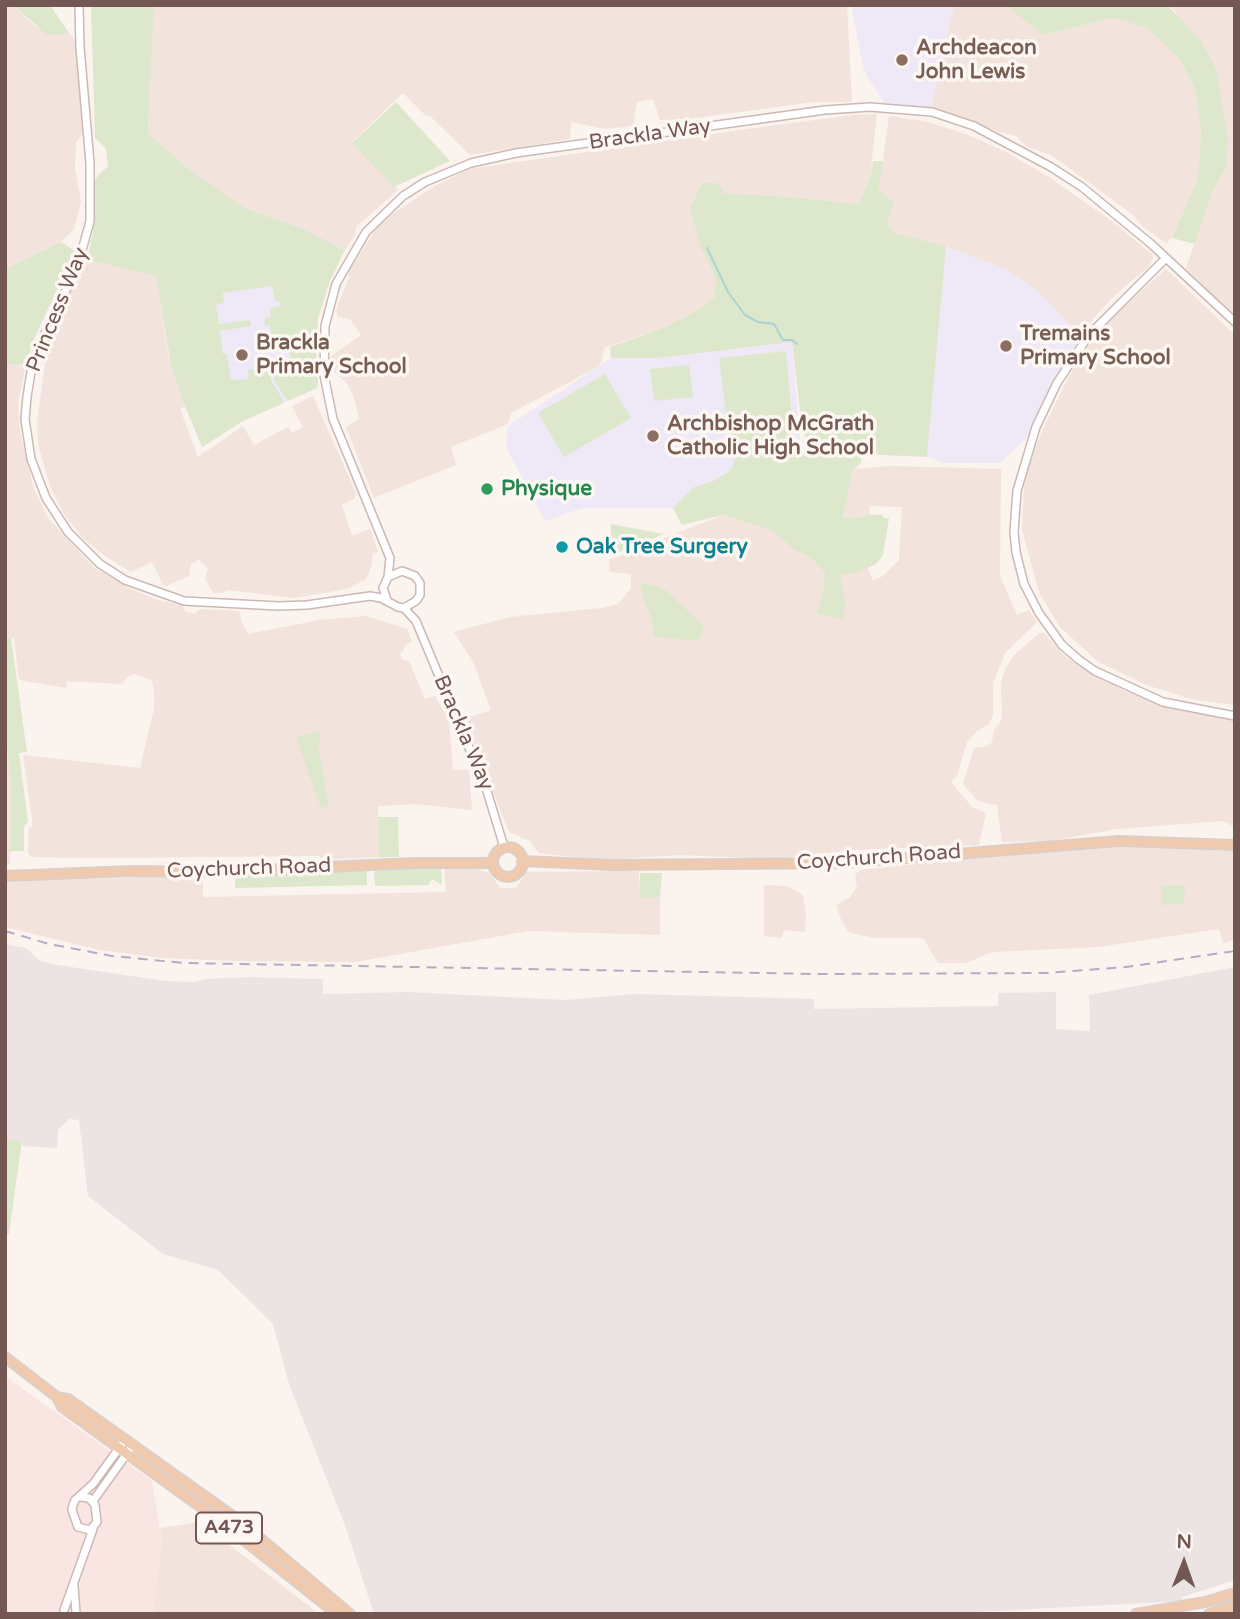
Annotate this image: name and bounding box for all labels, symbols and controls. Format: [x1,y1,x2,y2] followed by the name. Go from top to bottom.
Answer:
[916,35,1037,85] place label: Archdeacon John Lewis
[894,52,910,68] marker: Archdeacon John Lewis
[588,114,712,156] street label: Brackla Way
[22,244,94,376] street label: Princess Way
[1020,321,1171,371] place label: Tremains Primary School
[256,330,407,380] place label: Brackla Primary School
[998,338,1014,354] marker: Tremains Primary School
[234,347,250,363] marker: Brackla Primary School
[667,411,874,461] place label: Archbishop McGrath Catholic High School
[645,428,661,444] marker: Archbishop McGrath Catholic High School
[501,476,592,502] place label: Physique
[479,481,495,497] marker: Physique
[576,534,748,560] place label: Oak Tree Surgery
[554,539,570,555] marker: Oak Tree Surgery
[427,672,499,794] street label: Brackla Way
[796,840,962,876] street label: Coychurch Road
[166,854,332,884] street label: Coychurch Road
[196,1512,262,1544] road number: A473
[1149,1528,1219,1598] north arrow
[1177,1531,1192,1553] text: N

